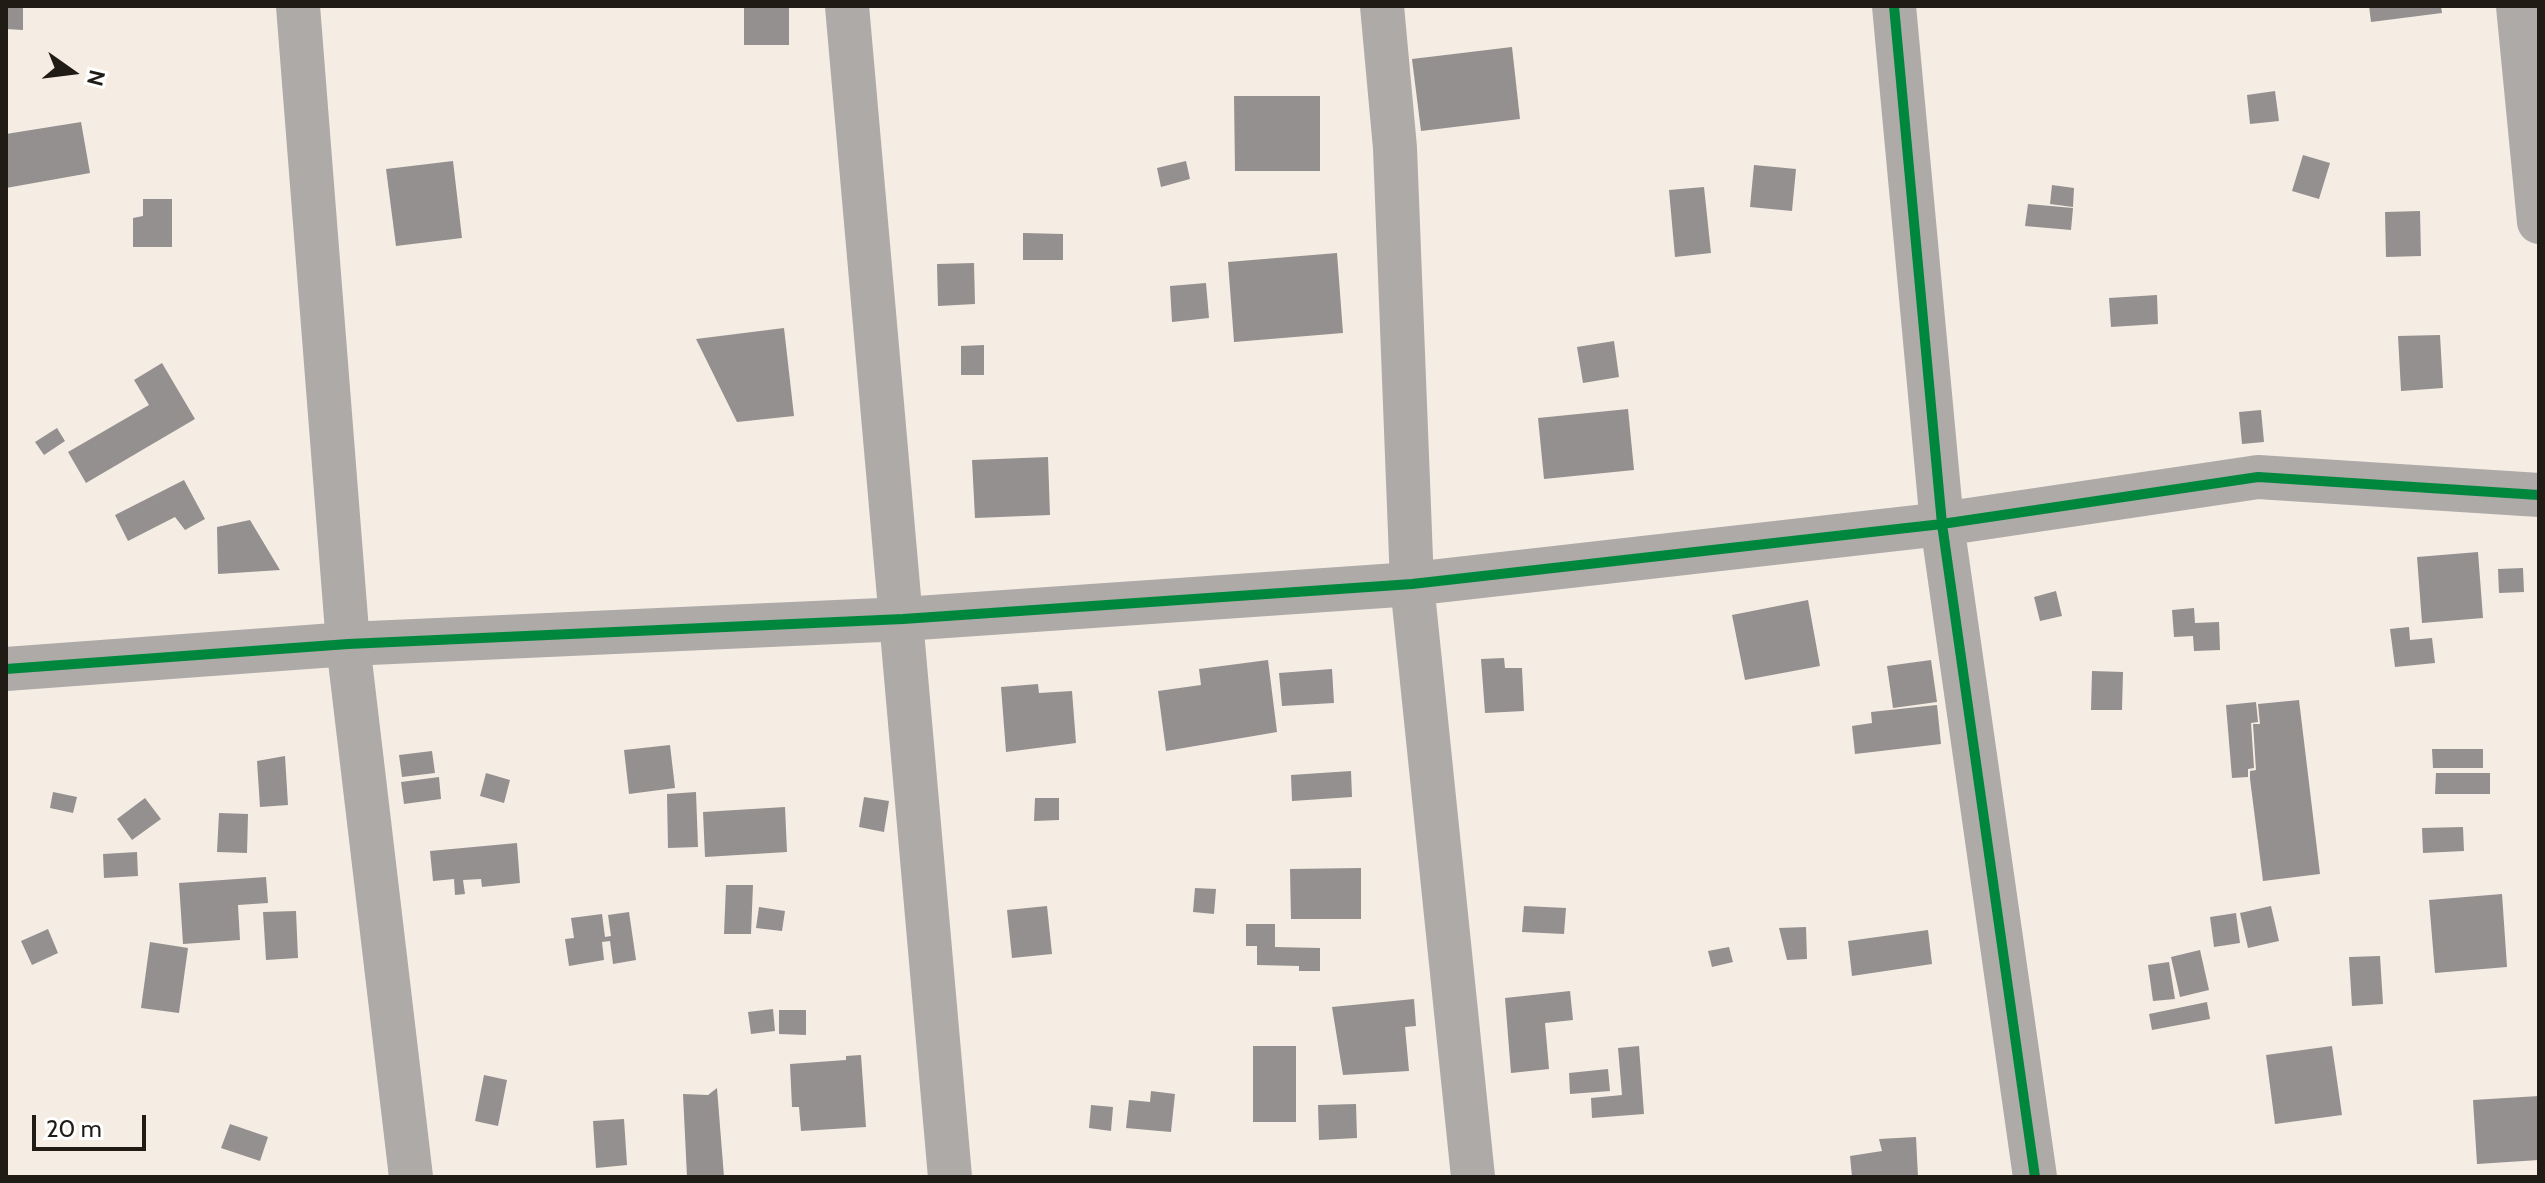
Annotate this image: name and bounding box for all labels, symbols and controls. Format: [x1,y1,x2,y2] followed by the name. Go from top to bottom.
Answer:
[32,32,112,112] north arrow
[81,67,111,89] text: N
[36,1099,150,1149] scale bar
[46,1114,102,1143] text: 20 m

